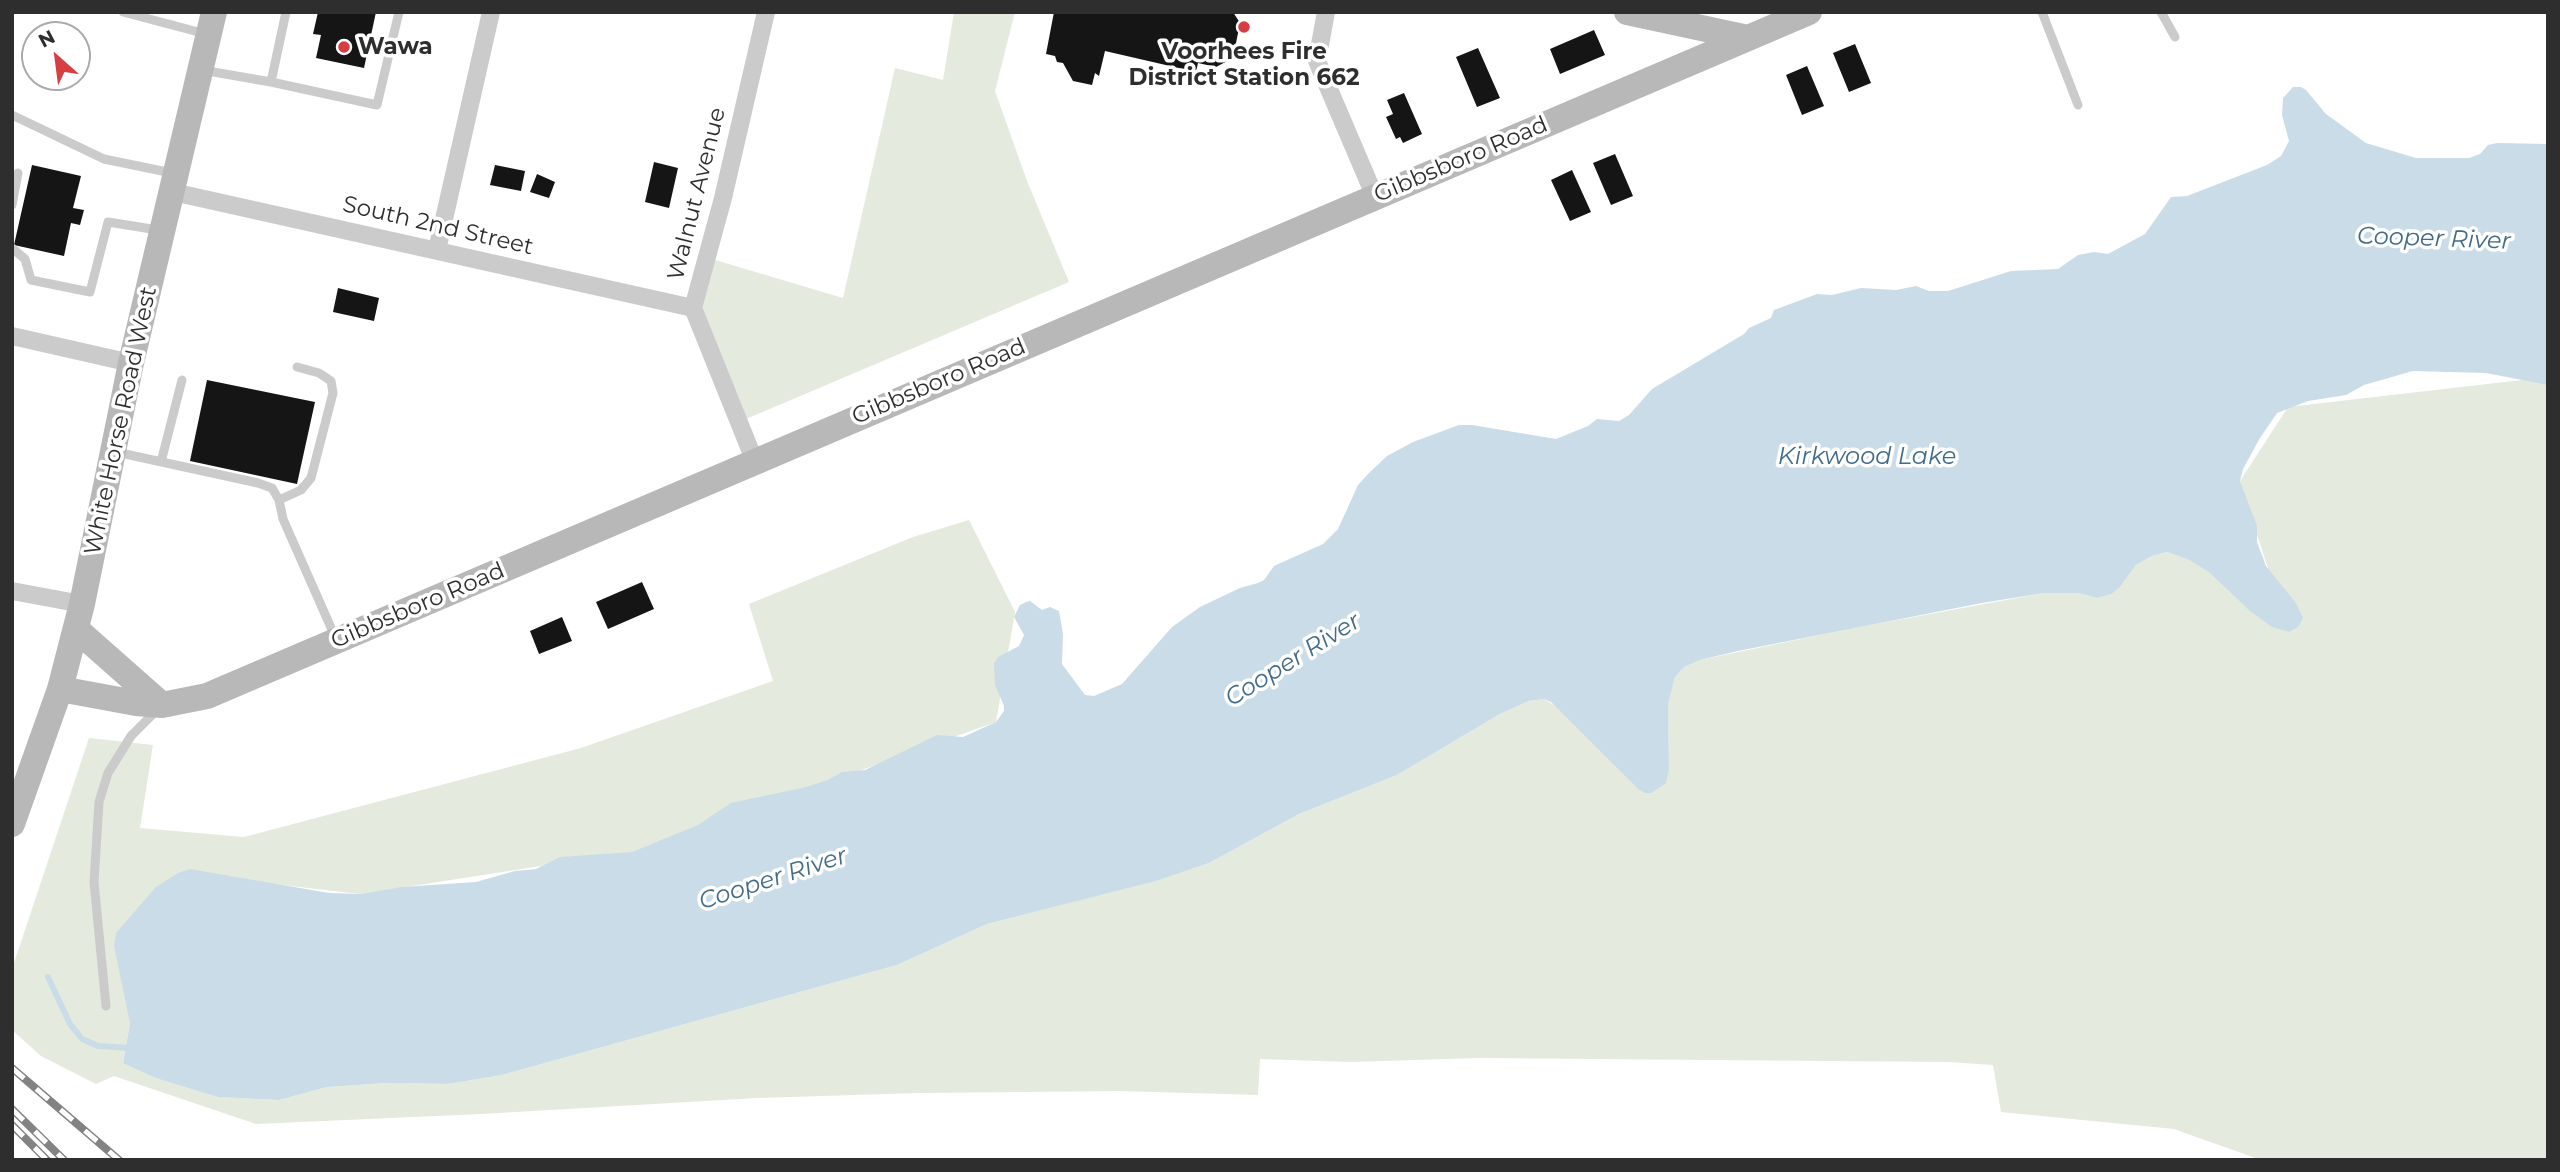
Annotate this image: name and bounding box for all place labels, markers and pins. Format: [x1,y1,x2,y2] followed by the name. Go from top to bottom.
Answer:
[1236,19,1252,35] marker: Voorhees Fire District Station 662
[358,33,433,61] place label: Wawa
[1129,38,1359,92] place label: Voorhees Fire District Station 662
[336,39,352,55] marker: Wawa

